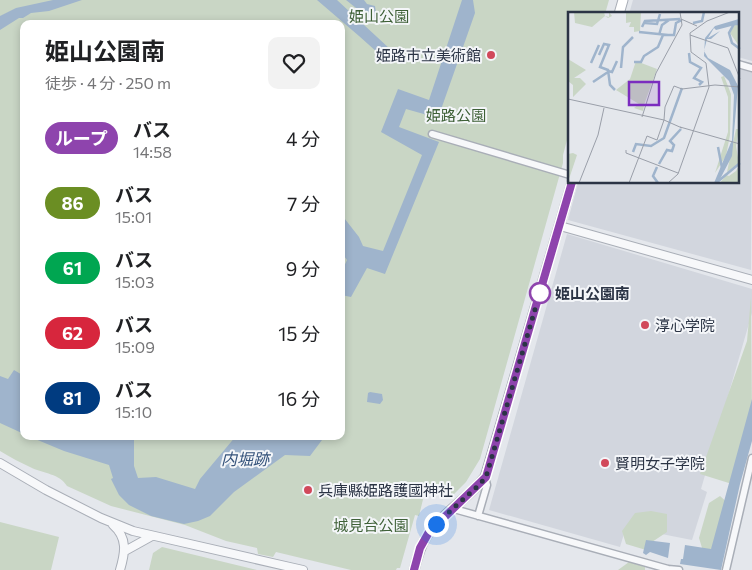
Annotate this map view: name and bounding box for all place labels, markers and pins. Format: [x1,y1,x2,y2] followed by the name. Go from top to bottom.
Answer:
[376,46,481,64] place label: 姫路市立美術館
[485,49,497,61] marker: 姫路市立美術館
[529,282,551,304] marker: 姫山公園南
[555,284,630,302] place label: 姫山公園南
[655,316,715,334] place label: 淳心学院
[639,319,651,331] marker: 淳心学院
[615,454,705,472] place label: 賢明女子学院
[599,457,611,469] marker: 賢明女子学院
[318,481,453,499] place label: 兵庫縣姫路護國神社
[302,484,314,496] marker: 兵庫縣姫路護國神社

